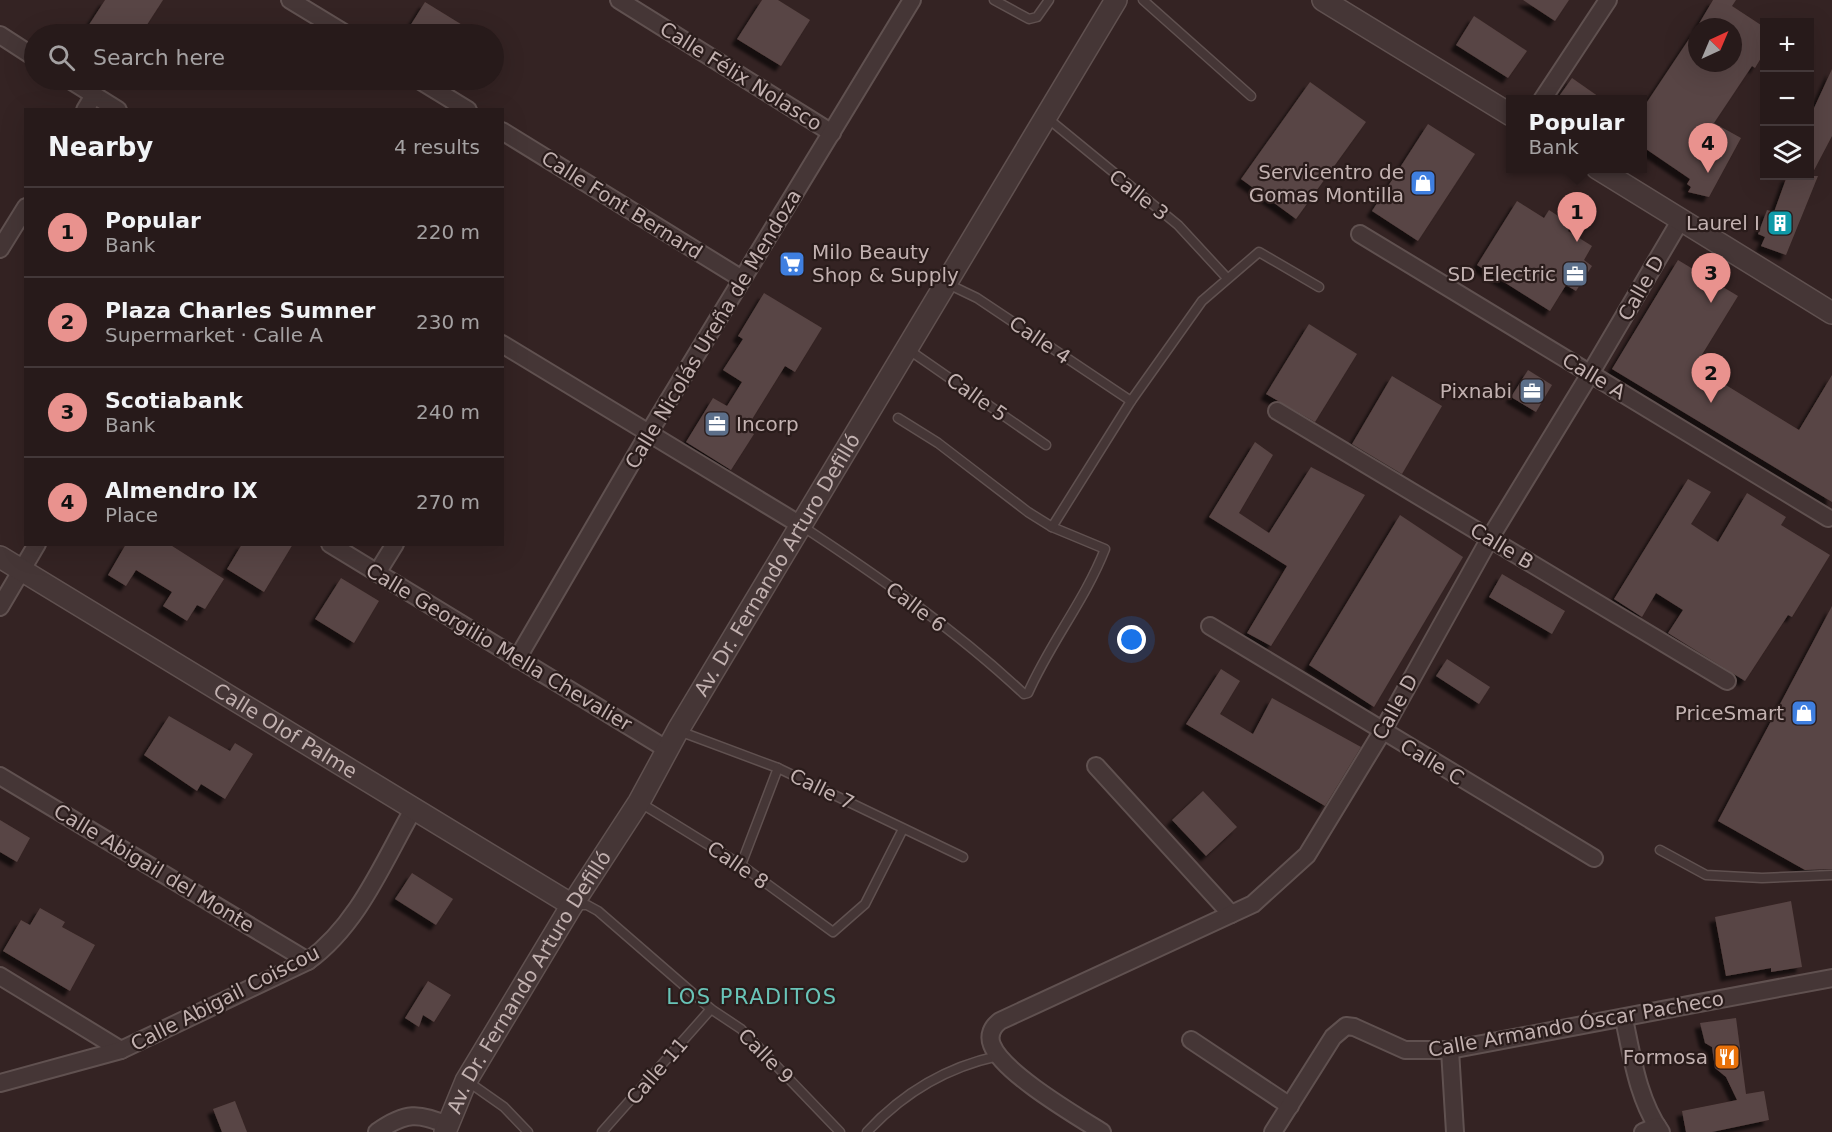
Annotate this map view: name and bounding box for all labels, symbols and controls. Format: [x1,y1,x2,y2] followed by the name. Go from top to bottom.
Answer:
[655,16,827,136] street label: Calle Félix Nolasco
[1688,18,1742,72] north arrow
[1760,18,1814,180] map controls
[1760,18,1814,72] button: +
[24,24,504,90] search box
[45,41,78,74] icon: search
[93,45,225,70] text: Search here
[1760,72,1814,126] button: −
[1506,95,1647,173] popup
[1529,110,1624,135] text: Popular
[1688,124,1728,173] pin: 4
[1760,126,1814,180] button: layers
[48,132,153,162] text: Nearby
[394,135,480,159] text: 4 results
[1529,135,1579,159] text: Bank
[537,146,707,264] street label: Calle Font Bernard
[1249,160,1404,207] place label: Servicentro de Gomas Montilla
[1105,164,1173,226] street label: Calle 3
[1408,168,1438,198] shop icon: Servicentro de Gomas Montilla
[620,185,806,473] street label: Calle Nicolás Ureña de Mendoza
[1558,192,1596,242] pin: 1
[105,208,201,233] text: Popular
[1765,208,1795,238] building icon: Laurel I
[1686,211,1760,235] place label: Laurel I
[61,220,74,244] text: 1
[416,220,480,244] text: 220 m
[105,233,155,257] text: Bank
[812,240,959,287] place label: Milo Beauty Shop & Supply
[777,249,807,279] supermarket icon: Milo Beauty Shop & Supply
[1613,251,1669,325] street label: Calle D
[1692,254,1730,303] pin: 3
[1560,259,1590,289] office icon: SD Electric
[1447,262,1556,286] place label: SD Electric
[105,298,375,323] text: Plaza Charles Sumner
[61,310,74,334] text: 2
[416,310,480,334] text: 230 m
[1005,311,1075,369] street label: Calle 4
[105,323,323,347] text: Supermarket · Calle A
[1558,348,1630,404] street label: Calle A
[1692,354,1730,403] pin: 2
[942,367,1012,427] street label: Calle 5
[1517,376,1547,406] office icon: Pixnabi
[1440,379,1512,403] place label: Pixnabi
[105,388,243,413] text: Scotiabank
[61,400,74,424] text: 3
[416,400,480,424] text: 240 m
[702,409,732,439] office icon: Incorp
[736,412,799,436] place label: Incorp
[105,413,155,437] text: Bank
[689,429,865,701] street label: Av. Dr. Fernando Arturo Defilló
[105,478,258,503] text: Almendro IX
[61,490,74,514] text: 4
[416,490,480,514] text: 270 m
[105,503,158,527] text: Place
[1466,518,1538,574] street label: Calle B
[362,558,637,736] street label: Calle Georgilio Mella Chevalier
[881,577,951,637] street label: Calle 6
[1117,625,1146,654] your location
[1367,670,1423,744] street label: Calle D
[209,678,362,783] street label: Calle Olof Palme
[1789,698,1819,728] shop icon: PriceSmart
[1675,701,1784,725] place label: PriceSmart
[1396,734,1468,790] street label: Calle C
[786,763,858,815] street label: Calle 7
[49,799,259,937] street label: Calle Abigail del Monte
[703,836,773,894] street label: Calle 8
[442,846,616,1117] street label: Av. Dr. Fernando Arturo Defilló
[127,940,323,1056] street label: Calle Abigail Coiscou
[666,985,838,1009] district label: LOS PRADITOS
[1426,986,1726,1062] street label: Calle Armando Óscar Pacheco
[733,1023,799,1089] street label: Calle 9
[621,1032,693,1110] street label: Calle 11
[1712,1042,1742,1072] restaurant icon: Formosa
[1623,1045,1708,1069] place label: Formosa

